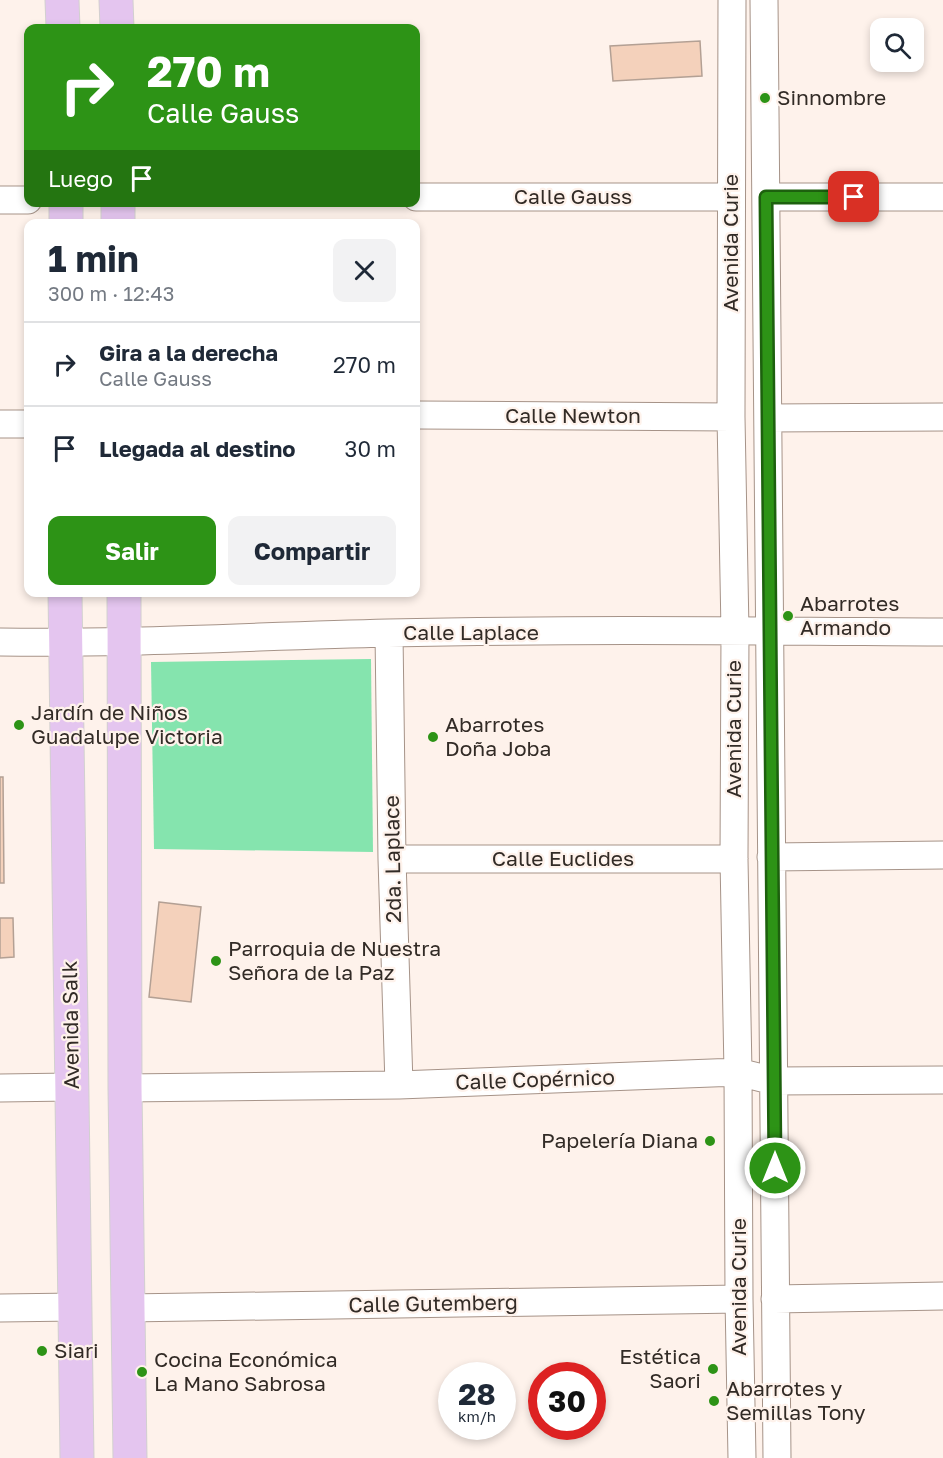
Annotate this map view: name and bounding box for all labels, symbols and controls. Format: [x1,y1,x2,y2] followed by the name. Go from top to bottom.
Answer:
[870,18,924,72] map controls
[870,18,924,72] button: search
[147,46,270,96] text: 270 m
[48,48,126,126] icon: right
[777,84,886,110] place label: Sinnombre
[758,91,772,105] marker: Sinnombre
[147,97,299,129] text: Calle Gauss
[125,162,158,195] icon: arrive
[48,165,113,192] text: Luego
[828,171,879,222] pin
[717,174,743,312] street label: Avenida Curie
[837,180,870,213] icon: arrive
[514,183,632,209] street label: Calle Gauss
[48,237,139,280] text: 1 min
[333,239,396,302] button: close
[48,281,174,305] text: 300 m · 12:43
[99,339,278,366] text: Gira a la derecha
[48,348,81,381] icon: right
[333,351,396,378] text: 270 m
[99,366,212,390] text: Calle Gauss
[505,402,641,428] street label: Calle Newton
[48,432,81,465] icon: arrive
[99,435,296,462] text: Llegada al destino
[345,435,396,462] text: 30 m
[48,516,216,585] button: Salir
[228,516,396,585] button: Compartir
[800,590,899,640] place label: Abarrotes Armando
[781,609,795,623] marker: Abarrotes Armando
[403,619,539,645] street label: Calle Laplace
[720,660,746,798] street label: Avenida Curie
[31,699,223,749] place label: Jardín de Niños Guadalupe Victoria
[445,711,551,761] place label: Abarrotes Doña Joba
[12,718,26,732] marker: Jardín de Niños Guadalupe Victoria
[426,730,440,744] marker: Abarrotes Doña Joba
[378,795,406,923] street label: 2da. Laplace
[492,845,634,871] street label: Calle Euclides
[228,935,441,985] place label: Parroquia de Nuestra Señora de la Paz
[209,954,223,968] marker: Parroquia de Nuestra Señora de la Paz
[56,960,84,1090] street label: Avenida Salk
[455,1063,615,1095] street label: Calle Copérnico
[541,1127,698,1153] place label: Papelería Diana
[703,1134,717,1148] marker: Papelería Diana
[743,1136,807,1200] position arrow
[725,1218,751,1356] street label: Avenida Curie
[348,1289,518,1317] street label: Calle Gutemberg
[54,1337,99,1363] place label: Siari
[619,1343,701,1393] place label: Estética Saori
[35,1344,49,1358] marker: Siari
[154,1346,338,1396] place label: Cocina Económica La Mano Sabrosa
[528,1362,606,1440] speed limit sign: 30
[706,1362,720,1376] marker: Estética Saori
[135,1365,149,1379] marker: Cocina Económica La Mano Sabrosa
[726,1375,866,1425] place label: Abarrotes y Semillas Tony
[458,1376,496,1412] text: 28
[707,1394,721,1408] marker: Abarrotes y Semillas Tony
[458,1407,496,1425] text: km/h

